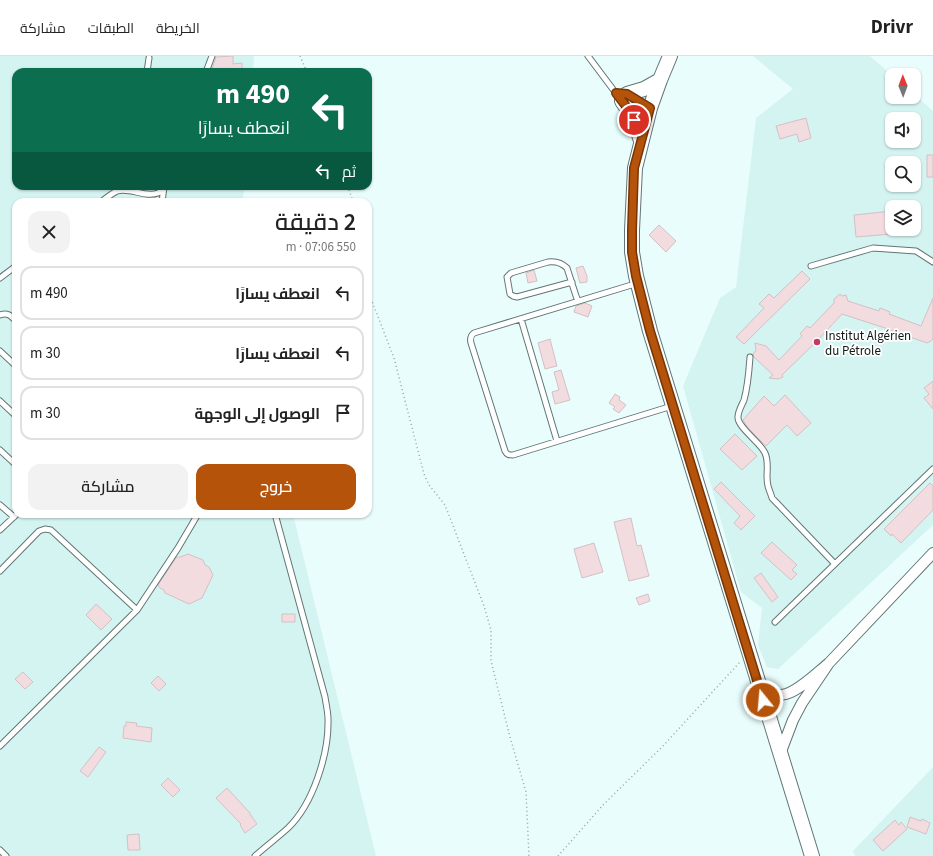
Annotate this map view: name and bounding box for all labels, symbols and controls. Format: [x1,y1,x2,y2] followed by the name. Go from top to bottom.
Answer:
[871,14,913,41] text: Drivr
[20,19,66,39] text: مشاركة
[88,19,134,39] text: الطبقات
[156,19,200,39] text: الخريطة
[885,68,921,104] north arrow
[885,68,921,236] map controls
[216,74,290,114] text: 490 m
[304,84,356,136] icon: left
[617,103,651,137] pin
[623,109,645,131] icon: arrive
[885,112,921,148] button: sound
[198,116,290,141] text: انعطف يسارًا
[885,156,921,192] button: search
[312,160,334,182] icon: left
[342,162,356,183] text: ثم
[885,200,921,236] button: layers
[275,205,356,240] text: 2 دقيقة
[28,211,70,253] button: close
[286,238,356,256] text: 550 m · 07:06
[332,282,354,304] icon: left
[30,283,68,304] text: 490 m
[235,284,320,305] text: انعطف يسارًا
[825,327,911,360] place label: Institut Algérien du Pétrole
[812,337,822,347] marker: Institut Algérien du Pétrole
[332,342,354,364] icon: left
[30,343,60,364] text: 30 m
[235,344,320,365] text: انعطف يسارًا
[332,402,354,424] icon: arrive
[30,403,60,424] text: 30 m
[194,404,320,425] text: الوصول إلى الوجهة
[28,464,188,510] button: مشاركة
[196,464,356,510] button: خروج
[742,679,784,721] position arrow

